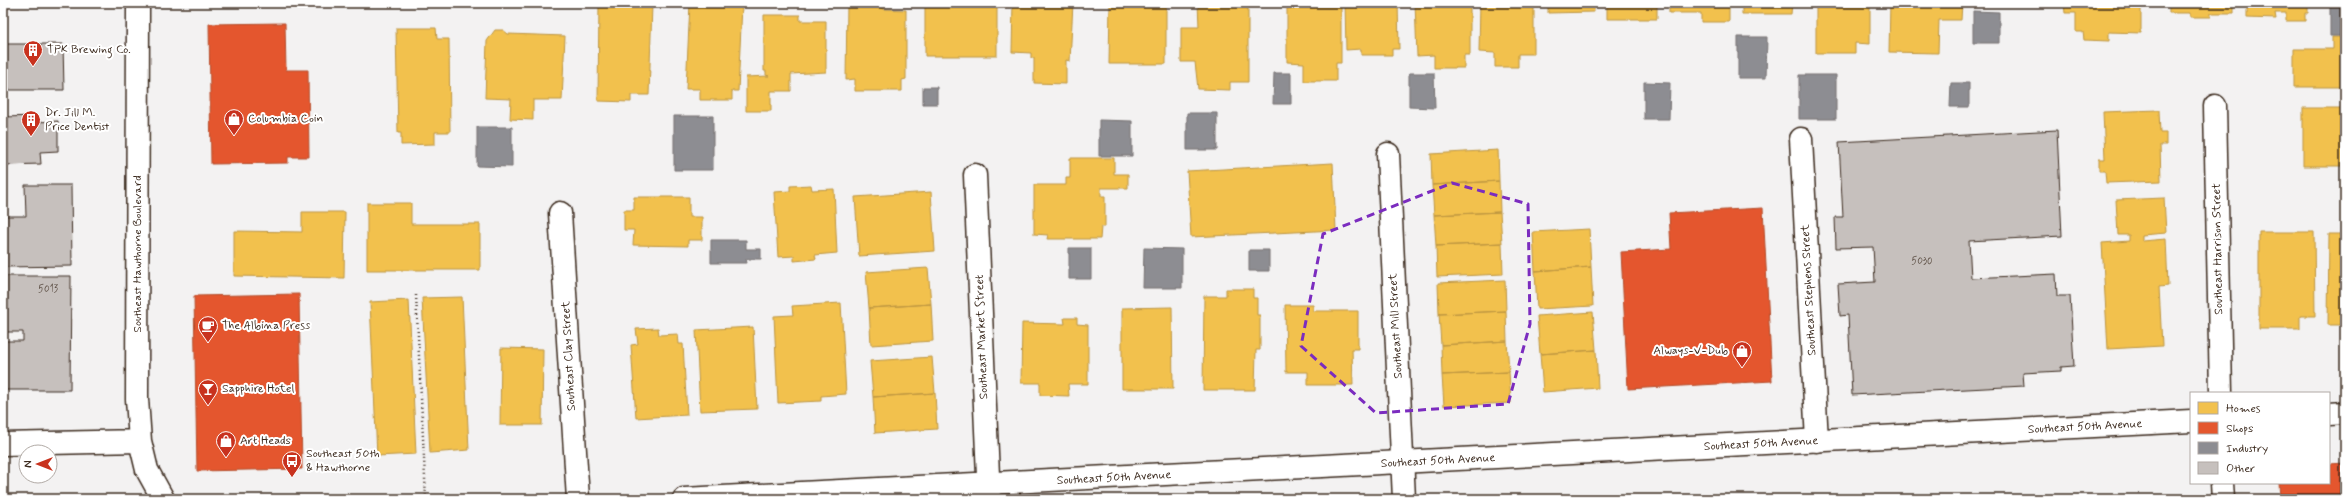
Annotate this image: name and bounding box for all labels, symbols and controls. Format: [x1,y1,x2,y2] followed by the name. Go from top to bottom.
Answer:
[22,39,44,67] building icon: TPK Brewing Co.
[47,42,131,59] place label: TPK Brewing Co.
[45,105,110,135] place label: Dr. Jill M. Price Dentist
[223,108,245,136] shop icon: Columbia Coin
[20,109,42,137] building icon: Dr. Jill M. Price Dentist
[248,111,323,127] place label: Columbia Coin
[130,175,146,333] street label: Southeast Hawthorne Boulevard
[2209,183,2227,315] street label: Southeast Harrison Street
[1798,224,1820,356] street label: Southeast Stephens Street
[1911,255,1933,268] house number: 5030
[1385,273,1407,379] street label: Southeast Mill Street
[972,274,992,400] street label: Southeast Market Street
[38,283,59,296] house number: 5013
[558,301,580,411] street label: Southeast Clay Street
[197,315,219,343] cafe icon: The Albina Press
[222,318,311,334] place label: The Albina Press
[1731,340,1753,368] shop icon: Always-V-Dub
[1653,343,1728,359] place label: Always-V-Dub
[197,378,219,406] bar icon: Sapphire Hotel
[222,381,295,397] place label: Sapphire Hotel
[2190,392,2330,484] legend
[2226,401,2261,417] text: Homes
[2027,416,2143,438] street label: Southeast 50th Avenue
[2226,421,2253,437] text: Shops
[215,430,237,458] shop icon: Art Heads
[240,433,291,449] place label: Art Heads
[1703,433,1819,455] street label: Southeast 50th Avenue
[2226,441,2268,457] text: Industry
[18,444,58,484] north arrow
[306,446,380,476] place label: Southeast 50th & Hawthorne
[281,450,303,478] bus stop icon: Southeast 50th & Hawthorne
[1380,450,1496,472] street label: Southeast 50th Avenue
[22,460,36,468] text: N
[2226,461,2255,477] text: Other
[1056,467,1172,489] street label: Southeast 50th Avenue

